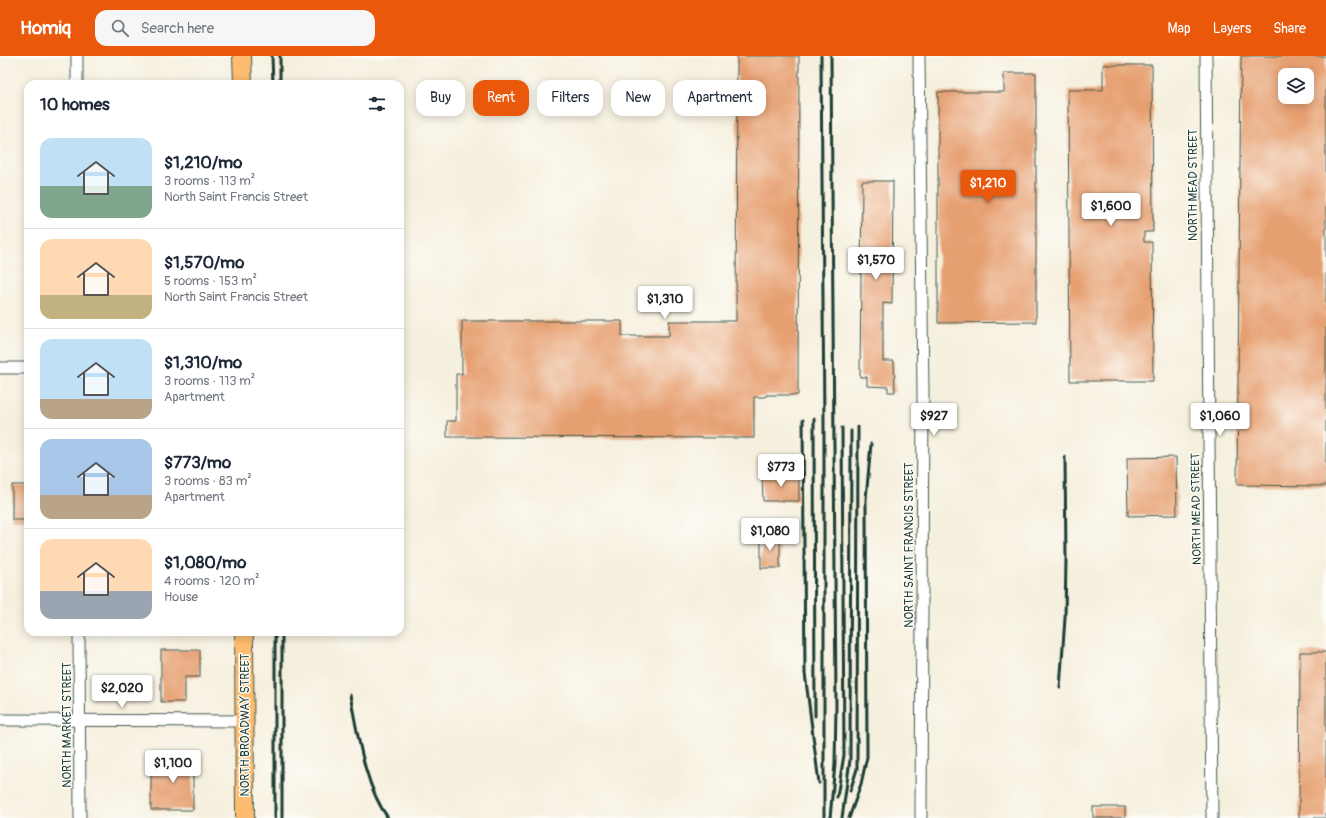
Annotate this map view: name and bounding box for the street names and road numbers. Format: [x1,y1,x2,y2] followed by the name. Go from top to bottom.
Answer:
[1186,129,1201,241] street label: NORTH MEAD STREET
[1188,452,1205,565] street label: NORTH MEAD STREET
[902,462,917,628] street label: NORTH SAINT FRANCIS STREET
[238,653,253,796] street label: NORTH BROADWAY STREET
[60,662,75,788] street label: NORTH MARKET STREET

